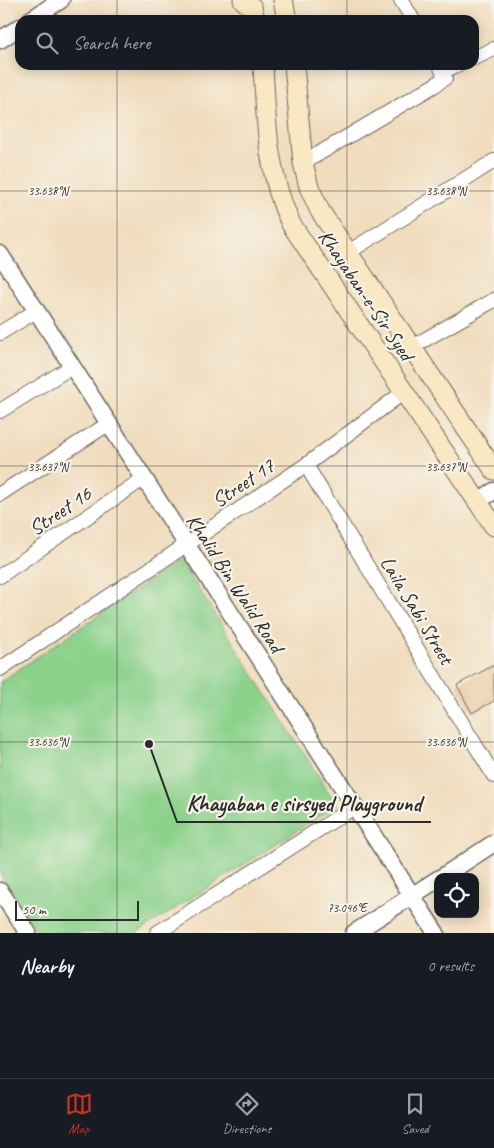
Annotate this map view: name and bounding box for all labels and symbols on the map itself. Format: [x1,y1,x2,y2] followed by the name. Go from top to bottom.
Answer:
[28,183,70,199] text: 33.638°N
[426,183,468,199] text: 33.638°N
[313,225,421,368] street label: Khayaban-e-Sir Syed
[207,452,280,513] street label: Street 17
[28,459,70,475] text: 33.637°N
[426,459,468,475] text: 33.637°N
[24,480,97,541] street label: Street 16
[181,509,292,660] street label: Khalid Bin Walid Road
[375,551,461,671] street label: Laila Sabi Street
[28,734,70,750] text: 33.636°N
[426,734,468,750] text: 33.636°N
[177,785,431,822] callout: Khayaban e sirsyed Playground
[187,790,425,818] text: Khayaban e sirsyed Playground
[15,898,139,921] scale bar
[327,900,368,916] text: 73.046°E

